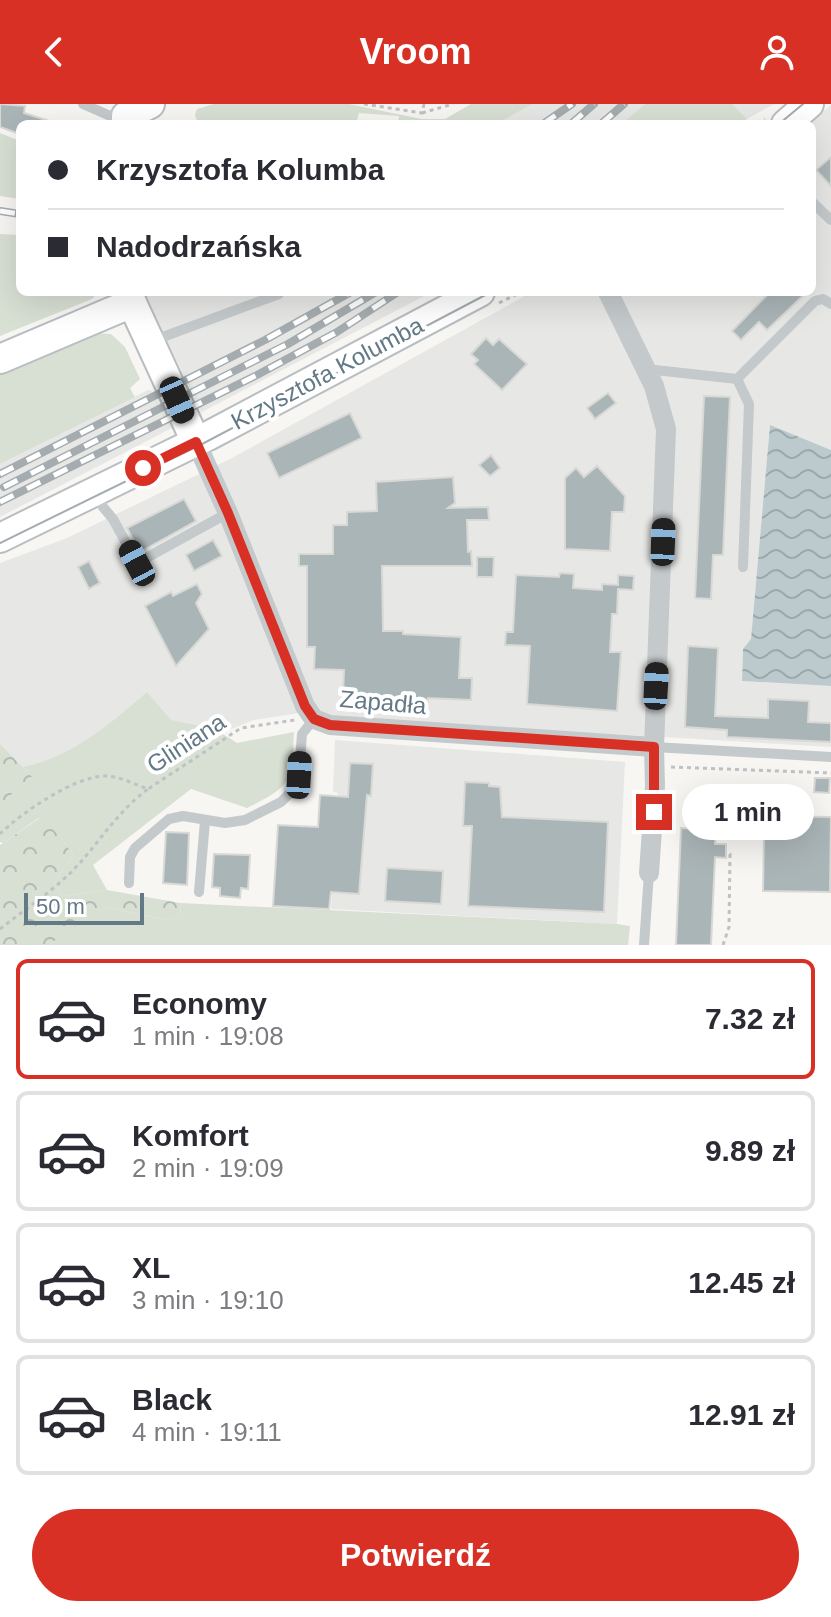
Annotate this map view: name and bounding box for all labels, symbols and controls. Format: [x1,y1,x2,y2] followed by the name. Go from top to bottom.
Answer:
[32,30,76,74] icon: back
[755,30,799,74] icon: person
[359,31,472,72] text: Vroom
[96,153,384,186] text: Krzysztofa Kolumba
[96,230,301,263] text: Nadodrzańska
[226,311,428,435] street label: Krzysztofa Kolumba
[156,373,198,427] car
[125,450,161,486] route start
[650,518,676,566] car
[115,536,159,590] car
[643,661,669,711] car
[339,685,428,719] street label: Zapadła
[142,707,231,778] street label: Gliniana
[286,750,312,800] car
[682,784,814,840] callout: 1 min
[636,794,672,830] route end
[714,797,782,827] text: 1 min
[24,889,144,925] scale bar
[36,894,85,919] text: 50 m
[36,983,108,1055] icon: car
[132,987,267,1020] text: Economy
[705,1002,795,1035] text: 7.32 zł
[132,1021,284,1051] text: 1 min · 19:08
[36,1115,108,1187] icon: car
[132,1119,249,1152] text: Komfort
[705,1134,795,1167] text: 9.89 zł
[132,1153,284,1183] text: 2 min · 19:09
[36,1247,108,1319] icon: car
[132,1251,170,1284] text: XL
[688,1266,795,1299] text: 12.45 zł
[132,1285,284,1315] text: 3 min · 19:10
[36,1379,108,1451] icon: car
[132,1383,212,1416] text: Black
[688,1398,795,1431] text: 12.91 zł
[132,1417,282,1447] text: 4 min · 19:11
[32,1509,799,1601] button: Potwierdź

